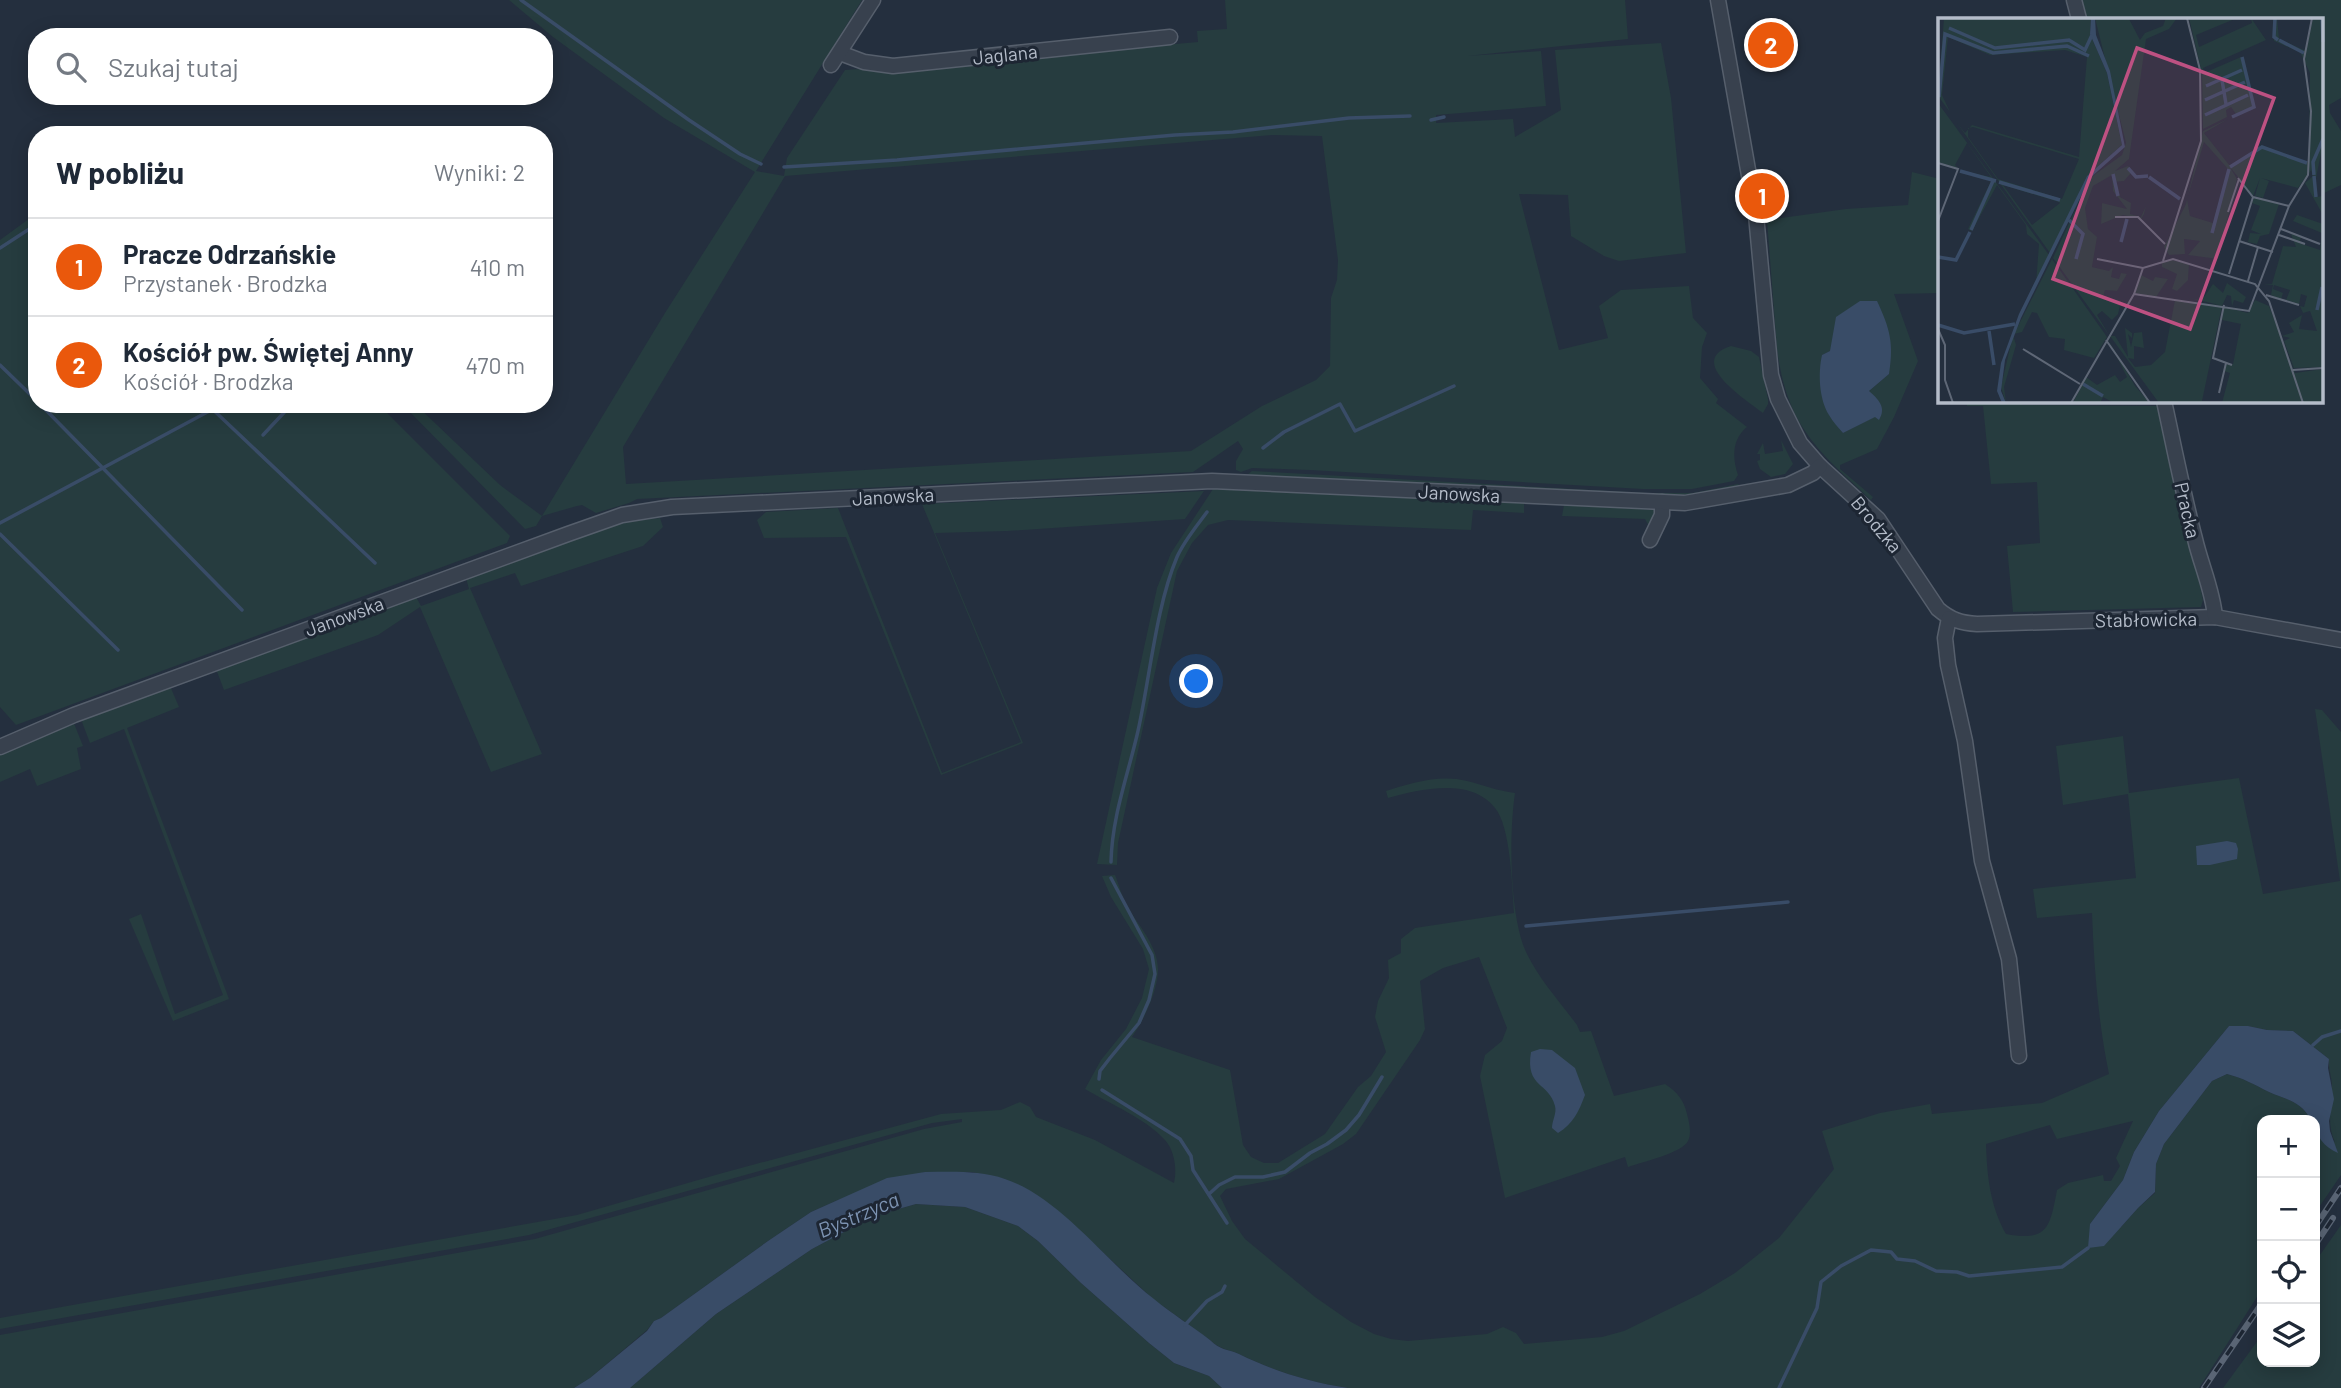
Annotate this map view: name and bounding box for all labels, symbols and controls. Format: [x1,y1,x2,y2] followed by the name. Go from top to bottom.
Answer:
[1938,18,2324,402] inset map
[1748,19,1794,71] pin: 2
[28,28,553,105] search box
[972,39,1038,69] street label: Jaglana
[52,48,90,86] icon: search
[108,51,239,82] text: Szukaj tutaj
[56,154,184,190] text: W pobliżu
[434,158,525,186] text: Wyniki: 2
[1739,170,1785,222] pin: 1
[123,238,336,269] text: Pracze Odrzańskie
[75,253,83,281] text: 1
[470,253,525,281] text: 410 m
[123,269,327,297] text: Przystanek · Brodzka
[123,336,414,367] text: Kościół pw. Świętej Anny
[73,351,85,379] text: 2
[466,351,525,379] text: 470 m
[123,367,294,395] text: Kościół · Brodzka
[1417,479,1501,507] street label: Janowska
[2170,480,2206,540] street label: Pracka
[851,482,935,510] street label: Janowska
[1847,491,1907,557] street label: Brodzka
[302,591,386,641] street label: Janowska
[2095,607,2197,631] street label: Stabłowicka
[1179,664,1213,698] your location
[2257,1115,2320,1367] map controls
[2257,1115,2320,1178] button: +
[2257,1178,2320,1241] button: −
[814,1186,902,1242] water label: Bystrzyca
[2257,1241,2320,1304] button: locate
[2257,1304,2320,1367] button: layers

